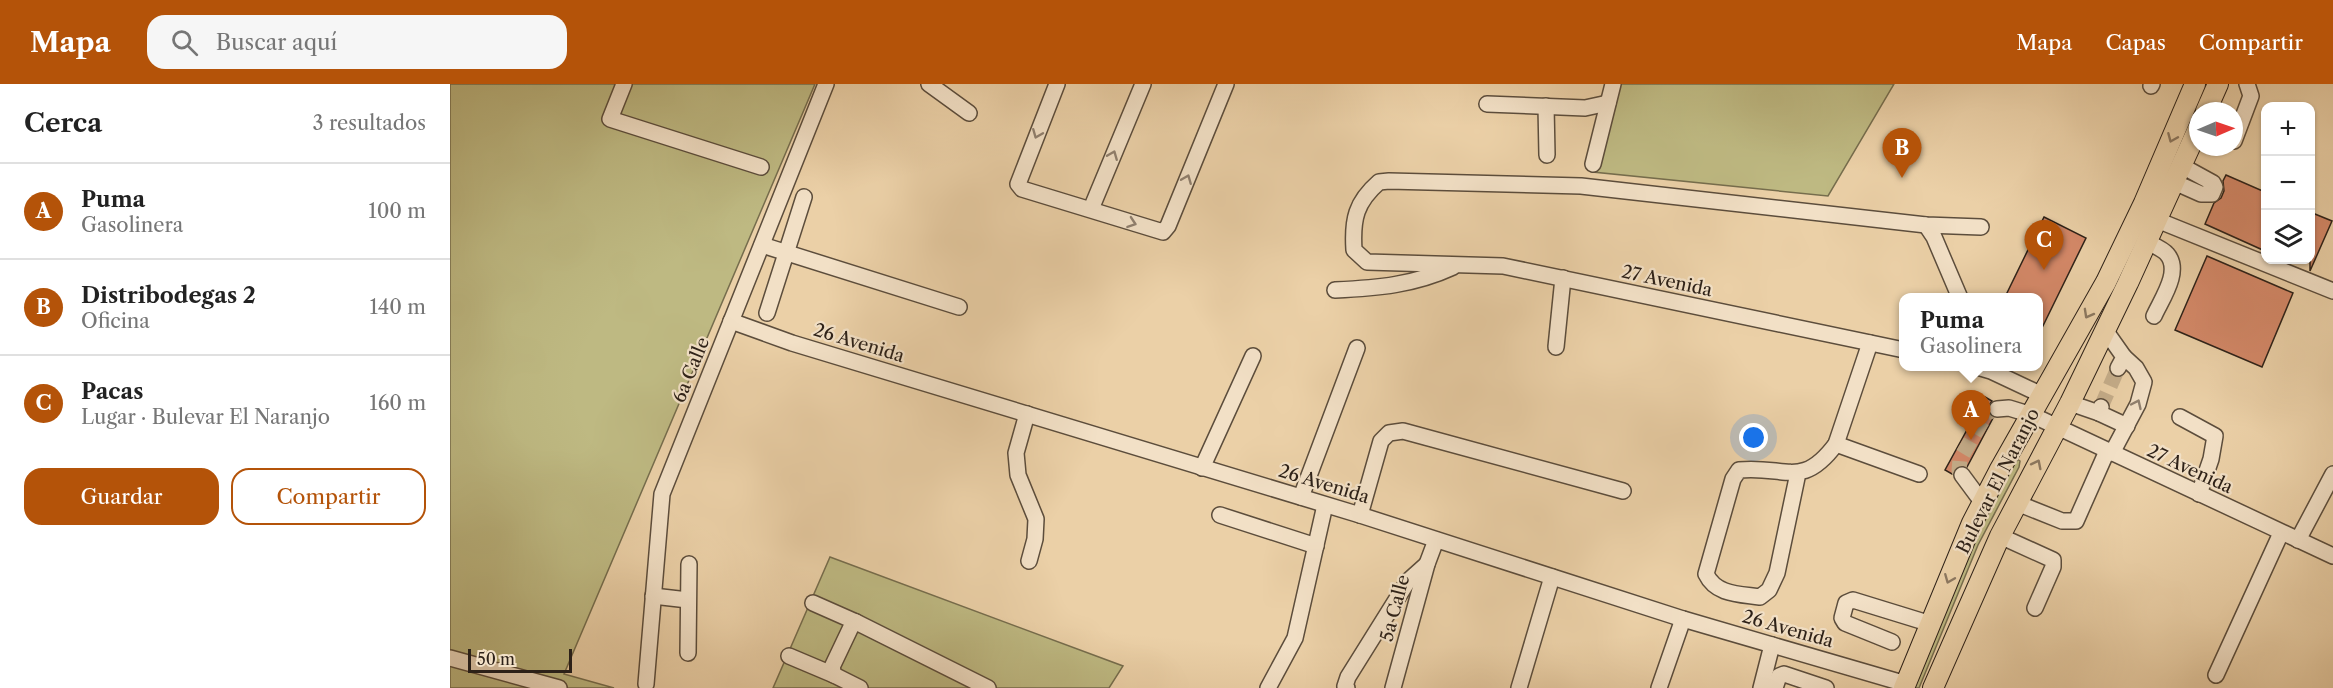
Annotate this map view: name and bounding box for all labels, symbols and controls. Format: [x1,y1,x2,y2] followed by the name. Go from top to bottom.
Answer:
[147,15,567,69] search box
[30,25,111,59] text: Mapa
[168,26,201,59] icon: search
[216,29,337,56] text: Buscar aquí
[2016,30,2072,55] text: Mapa
[2105,30,2166,55] text: Capas
[2199,30,2303,55] text: Compartir
[2189,102,2243,156] north arrow
[2261,102,2315,264] map controls
[2261,102,2315,156] button: +
[24,107,102,139] text: Cerca
[313,111,426,135] text: 3 resultados
[1032,128,1044,139] one-way arrow
[1882,128,1922,178] pin: B
[2167,132,2179,143] one-way arrow
[1106,151,1118,162] one-way arrow
[2261,156,2315,210] button: −
[1180,174,1192,185] one-way arrow
[81,186,145,213] text: Puma
[36,199,51,223] text: A
[368,199,426,223] text: 100 m
[2261,210,2315,264] button: layers
[81,213,183,237] text: Gasolinera
[1126,216,1137,229] one-way arrow
[2024,220,2064,270] pin: C
[1620,261,1715,301] street label: 27 Avenida
[81,282,256,309] text: Distribodegas 2
[1899,293,2043,371] popup
[36,295,51,319] text: B
[369,295,426,319] text: 140 m
[1920,307,1984,334] text: Puma
[2084,307,2095,318] one-way arrow
[81,309,150,333] text: Oficina
[811,319,908,367] street label: 26 Avenida
[668,334,714,406] street label: 6a Calle
[1920,334,2022,358] text: Gasolinera
[81,378,143,405] text: Pacas
[1952,390,1990,440] pin: A
[35,391,52,415] text: C
[369,391,426,415] text: 160 m
[2130,399,2142,410] one-way arrow
[81,405,330,429] text: Lugar · Bulevar El Naranjo
[1952,405,2044,557] street label: Bulevar El Naranjo
[1739,423,1768,452] your location
[2144,440,2237,499] street label: 27 Avenida
[2030,459,2042,470] one-way arrow
[1276,460,1373,508] street label: 26 Avenida
[24,468,219,525] button: Guardar
[231,468,426,525] button: Compartir
[1376,572,1414,644] street label: 5a Calle
[1944,573,1956,584] one-way arrow
[1740,606,1837,653] street label: 26 Avenida
[468,646,572,674] scale bar
[477,649,515,669] text: 50 m

